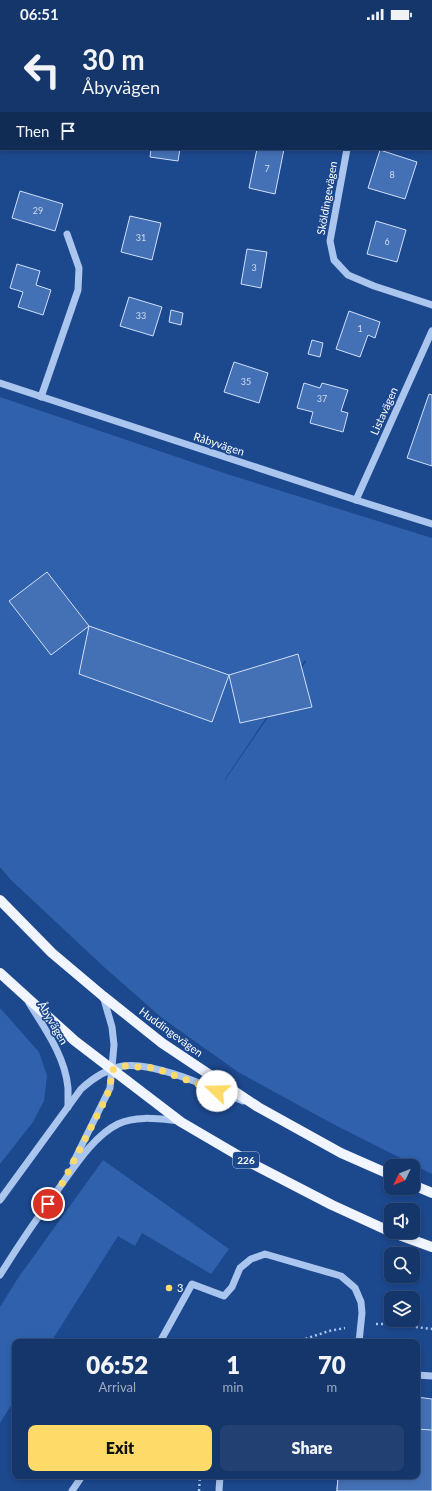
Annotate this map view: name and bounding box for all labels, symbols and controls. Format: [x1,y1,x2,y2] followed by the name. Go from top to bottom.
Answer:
[20,5,59,23] text: 06:51
[82,42,145,76] text: 30 m
[16,44,68,96] icon: left
[82,76,160,98] text: Åbyvägen
[57,120,79,142] icon: arrive
[16,122,49,140] text: Then
[314,160,339,236] street label: Sköldingevägen
[264,163,270,174] house number: 7
[389,169,395,180] house number: 8
[33,205,43,216] house number: 29
[136,232,146,243] house number: 31
[384,236,390,247] house number: 6
[251,262,257,273] house number: 3
[136,310,146,321] house number: 33
[357,323,363,334] house number: 1
[241,376,251,387] house number: 35
[367,385,400,437] street label: Listavägen
[317,393,327,404] house number: 37
[192,429,246,458] street label: Råbyvägen
[36,999,71,1047] street label: Åbyvägen
[137,1004,206,1059] street label: Huddingevägen
[196,1070,238,1112] position arrow
[233,1152,259,1168] road number: 226
[384,1159,420,1195] north arrow
[384,1159,420,1327] map controls
[31,1187,65,1221] pin
[37,1193,59,1215] icon: arrive
[384,1203,420,1239] button: sound
[384,1247,420,1283] button: search
[177,1281,183,1294] place label: 3
[164,1283,174,1293] marker: 3
[384,1291,420,1327] button: layers
[86,1350,148,1379] text: 06:52
[226,1350,240,1379] text: 1
[318,1350,346,1379] text: 70
[99,1379,136,1395] text: Arrival
[223,1379,244,1395] text: min
[326,1379,337,1395] text: m
[28,1425,212,1471] button: Exit
[220,1425,404,1471] button: Share

